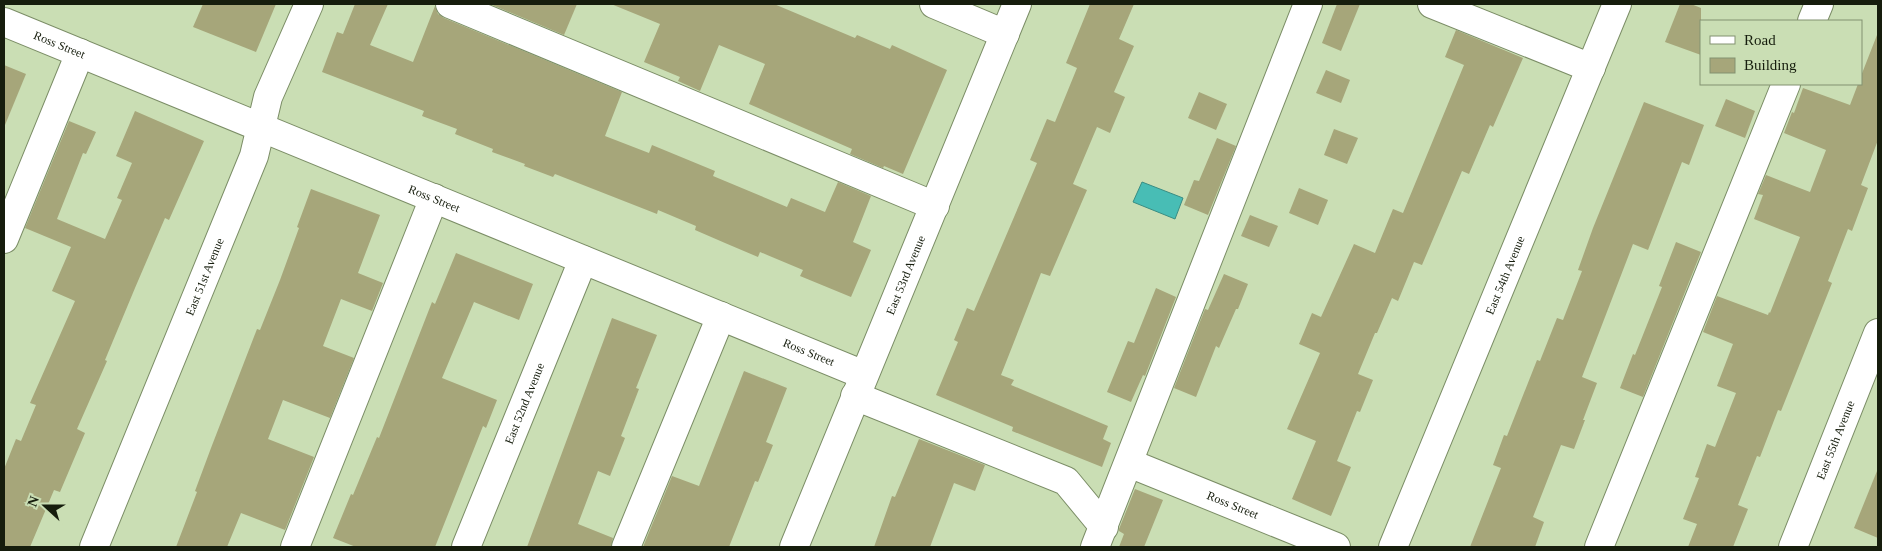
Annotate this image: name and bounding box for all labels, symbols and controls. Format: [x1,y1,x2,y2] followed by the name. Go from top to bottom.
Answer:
[1700,20,1862,85] legend
[32,28,88,62] street label: Ross Street
[1744,32,1776,48] text: Road
[1744,57,1797,73] text: Building
[406,182,463,216] street label: Ross Street
[883,233,928,317] street label: East 53rd Avenue
[1483,234,1528,317] street label: East 54th Avenue
[182,236,227,318] street label: East 51st Avenue
[781,336,837,369] street label: Ross Street
[502,361,547,446] street label: East 52nd Avenue
[1813,399,1857,482] street label: East 55th Avenue
[20,481,70,531] north arrow
[1205,488,1261,522] street label: Ross Street
[25,494,42,509] text: N

